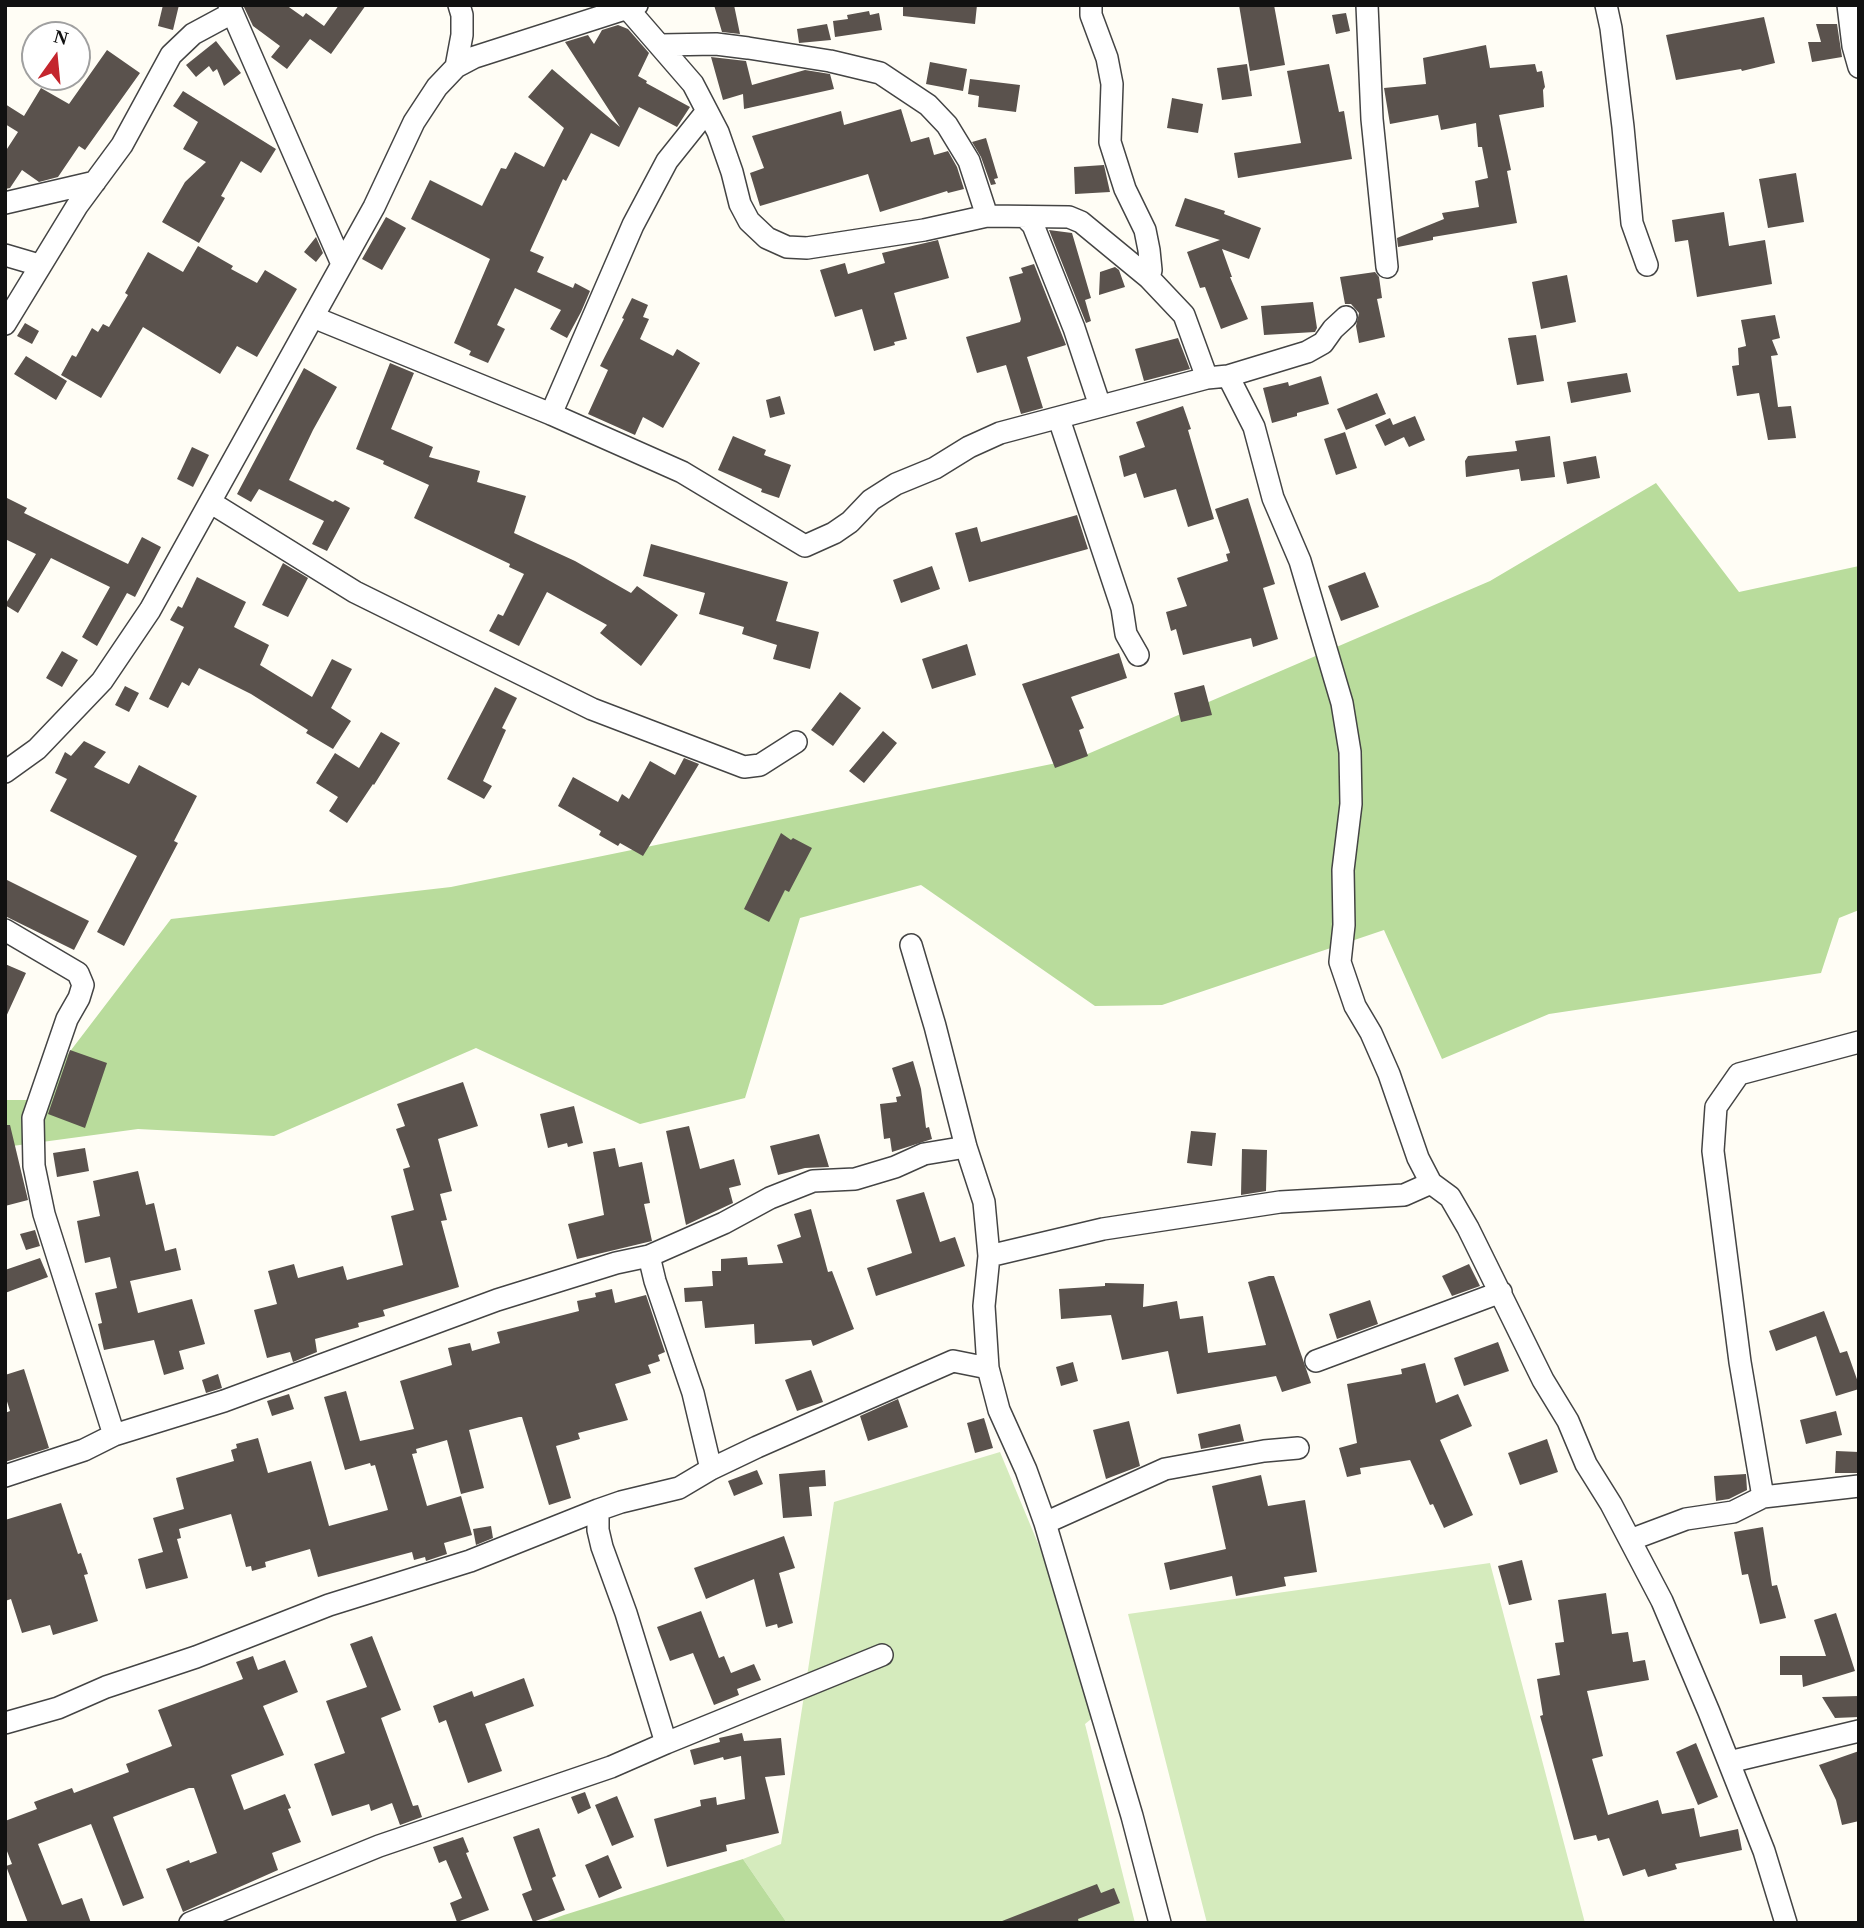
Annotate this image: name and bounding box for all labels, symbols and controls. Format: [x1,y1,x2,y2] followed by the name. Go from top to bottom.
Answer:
[21,21,91,91] north arrow
[52,25,70,49] text: N

